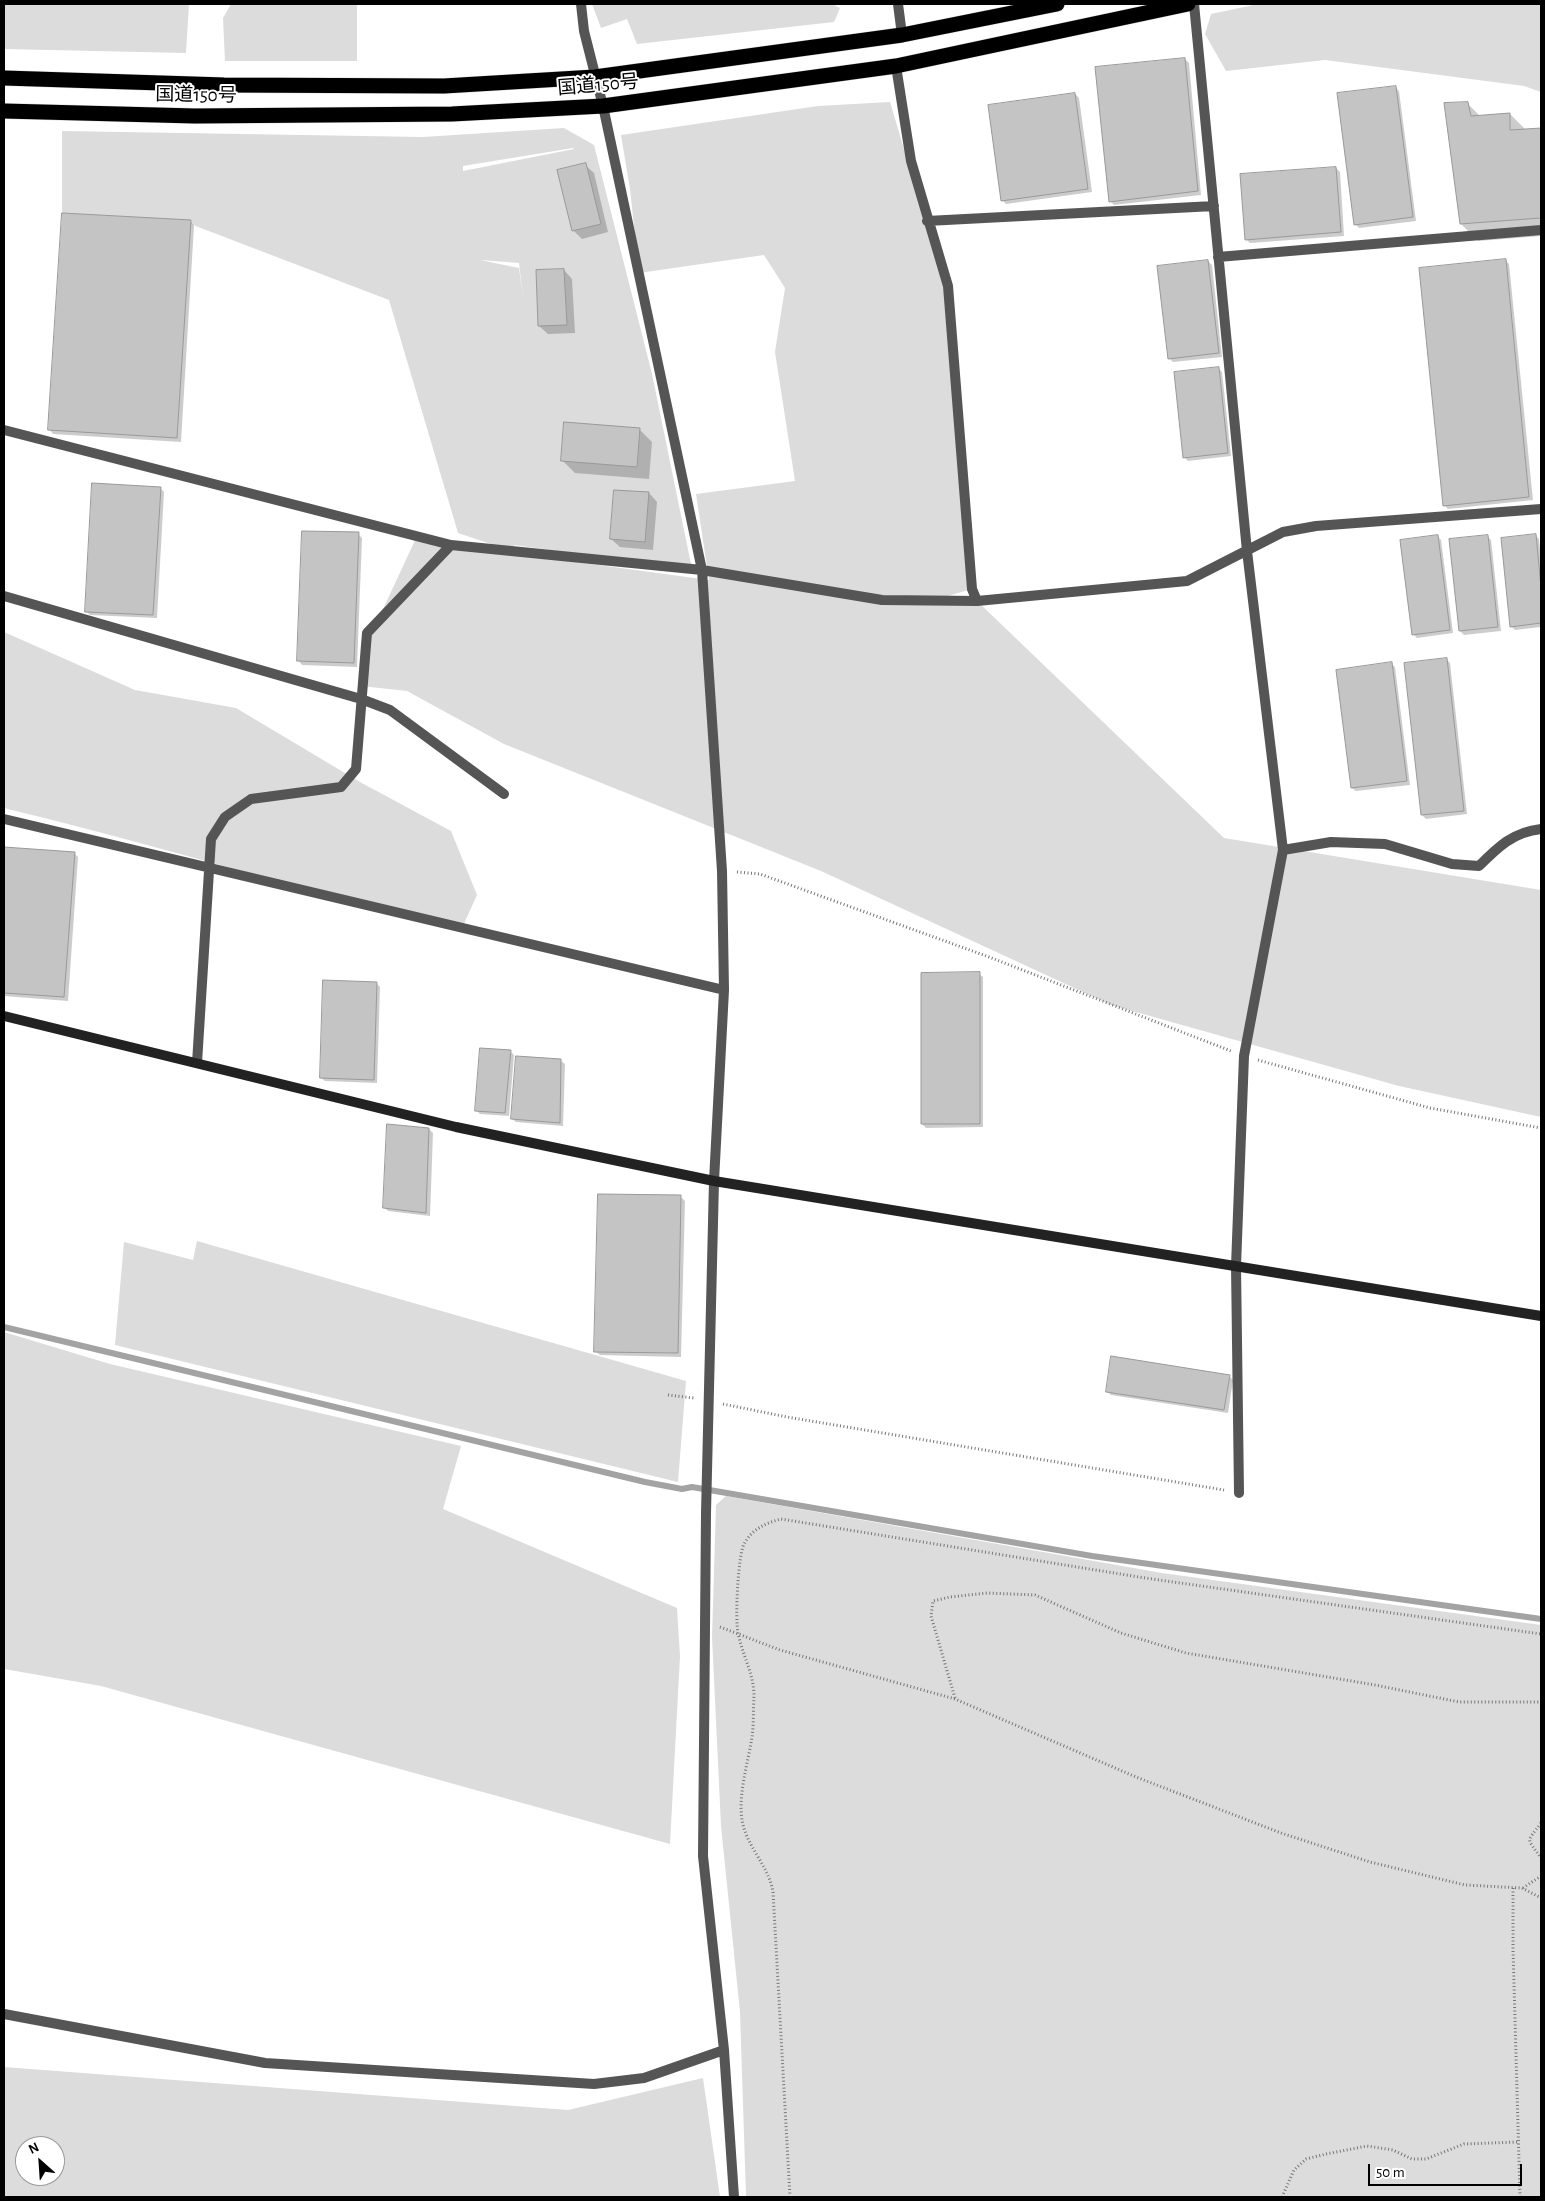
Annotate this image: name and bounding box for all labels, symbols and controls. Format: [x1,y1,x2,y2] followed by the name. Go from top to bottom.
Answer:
[556,70,640,100] street label: 国道150号
[155,83,237,107] street label: 国道150号
[15,2136,65,2186] north arrow
[26,2140,41,2157] text: N
[1370,2154,1524,2186] scale bar
[1376,2165,1405,2180] text: 50 m

